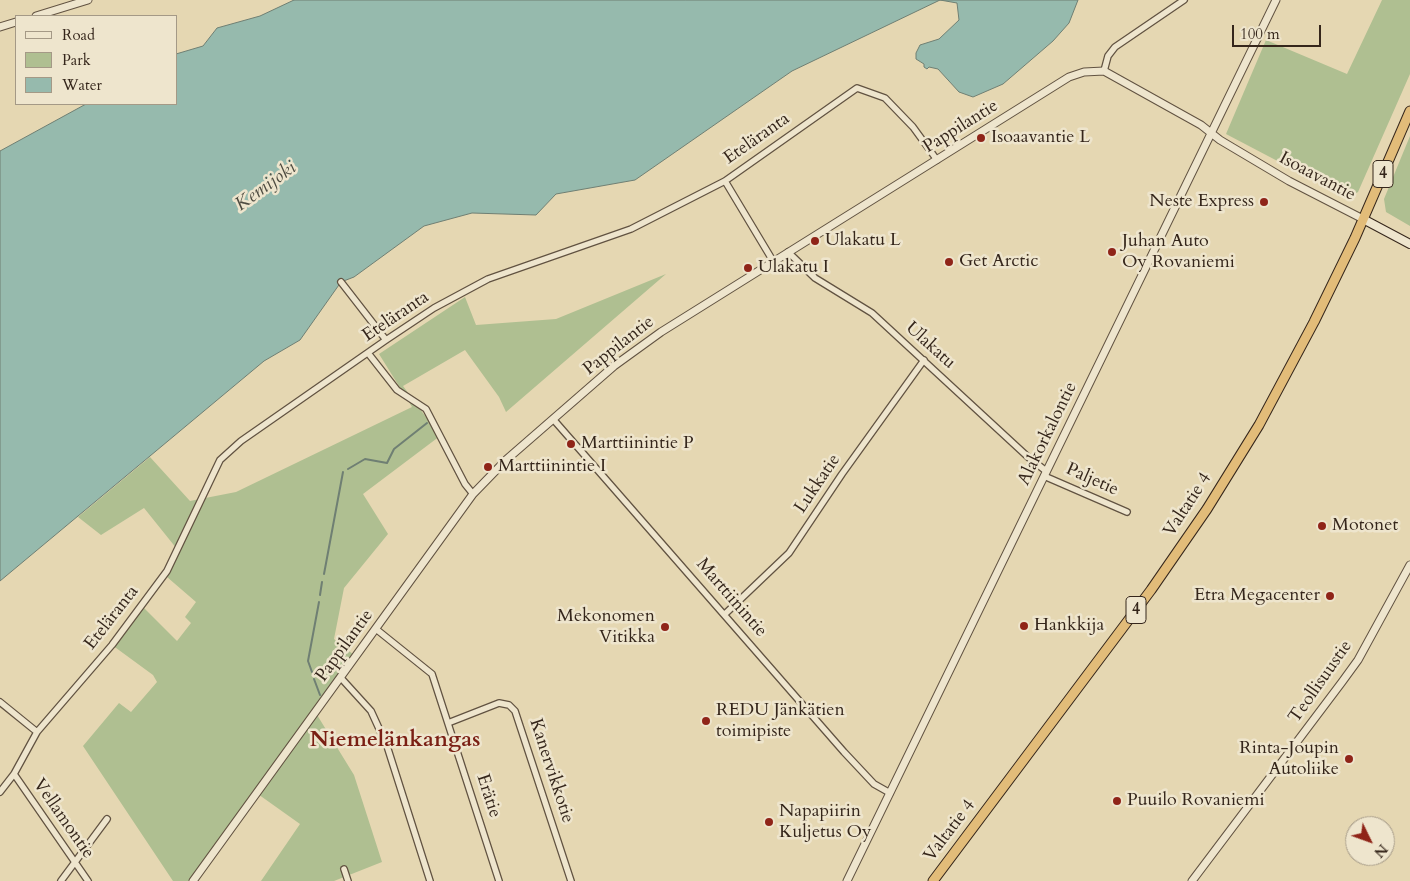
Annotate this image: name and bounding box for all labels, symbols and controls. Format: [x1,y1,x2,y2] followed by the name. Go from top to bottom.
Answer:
[15,15,178,105] legend
[1235,15,1324,47] scale bar
[1240,24,1280,44] text: 100 m
[62,25,95,45] text: Road
[62,50,91,70] text: Park
[62,75,102,95] text: Water
[920,96,1002,158] street label: Pappilantie
[720,108,794,170] street label: Eteläranta
[991,127,1090,149] place label: Isoaavantie L
[975,132,987,144] marker: Isoaavantie L
[1275,148,1359,206] street label: Isoaavantie
[231,157,301,217] water label: Kemijoki
[1373,160,1393,188] road number: 4
[1149,191,1254,213] place label: Neste Express
[1258,196,1270,208] marker: Neste Express
[825,230,901,252] place label: Ulakatu L
[1122,231,1235,274] place label: Juhan Auto Oy Rovaniemi
[809,235,821,247] marker: Ulakatu L
[1106,246,1118,258] marker: Juhan Auto Oy Rovaniemi
[959,251,1038,273] place label: Get Arctic
[943,256,955,268] marker: Get Arctic
[758,257,829,279] place label: Ulakatu I
[742,262,754,274] marker: Ulakatu I
[359,287,433,347] street label: Eteläranta
[579,312,659,380] street label: Pappilantie
[900,318,960,374] street label: Ulakatu
[1014,379,1082,489] street label: Alakorkalontie
[581,433,694,455] place label: Marttiinintie P
[565,438,577,450] marker: Marttiinintie P
[790,450,846,518] street label: Lukkatie
[498,456,606,478] place label: Marttiinintie I
[1062,459,1122,501] street label: Paljetie
[482,461,494,473] marker: Marttiinintie I
[1159,469,1217,541] street label: Valtatie 4
[1332,515,1398,537] place label: Motonet
[1316,520,1328,532] marker: Motonet
[691,554,771,642] street label: Marttiinintie
[80,582,144,654] street label: Eteläranta
[1194,585,1320,607] place label: Etra Megacenter
[1324,590,1336,602] marker: Etra Megacenter
[1126,596,1146,624] road number: 4
[312,606,378,686] street label: Pappilantie
[557,606,655,649] place label: Mekonomen Vitikka
[1034,615,1104,637] place label: Hankkija
[1018,620,1030,632] marker: Hankkija
[659,621,671,633] marker: Mekonomen Vitikka
[1285,636,1357,728] street label: Teollisuustie
[716,700,845,742] place label: REDU Jänkätien toimipiste
[700,715,712,727] marker: REDU Jänkätien toimipiste
[524,716,578,826] street label: Kanervikkotie
[310,728,480,754] district label: Niemelänkangas
[1239,738,1339,781] place label: Rinta-Joupin Autoliike
[1343,753,1355,765] marker: Rinta-Joupin Autoliike
[471,771,505,821] street label: Erätie
[28,775,98,863] street label: Vellamontie
[1127,790,1264,812] place label: Puuilo Rovaniemi
[1111,795,1123,807] marker: Puuilo Rovaniemi
[920,796,980,866] street label: Valtatie 4
[779,801,872,844] place label: Napapiirin Kuljetus Oy
[763,816,775,828] marker: Napapiirin Kuljetus Oy
[1345,816,1395,866] north arrow
[1370,840,1392,862] text: N

